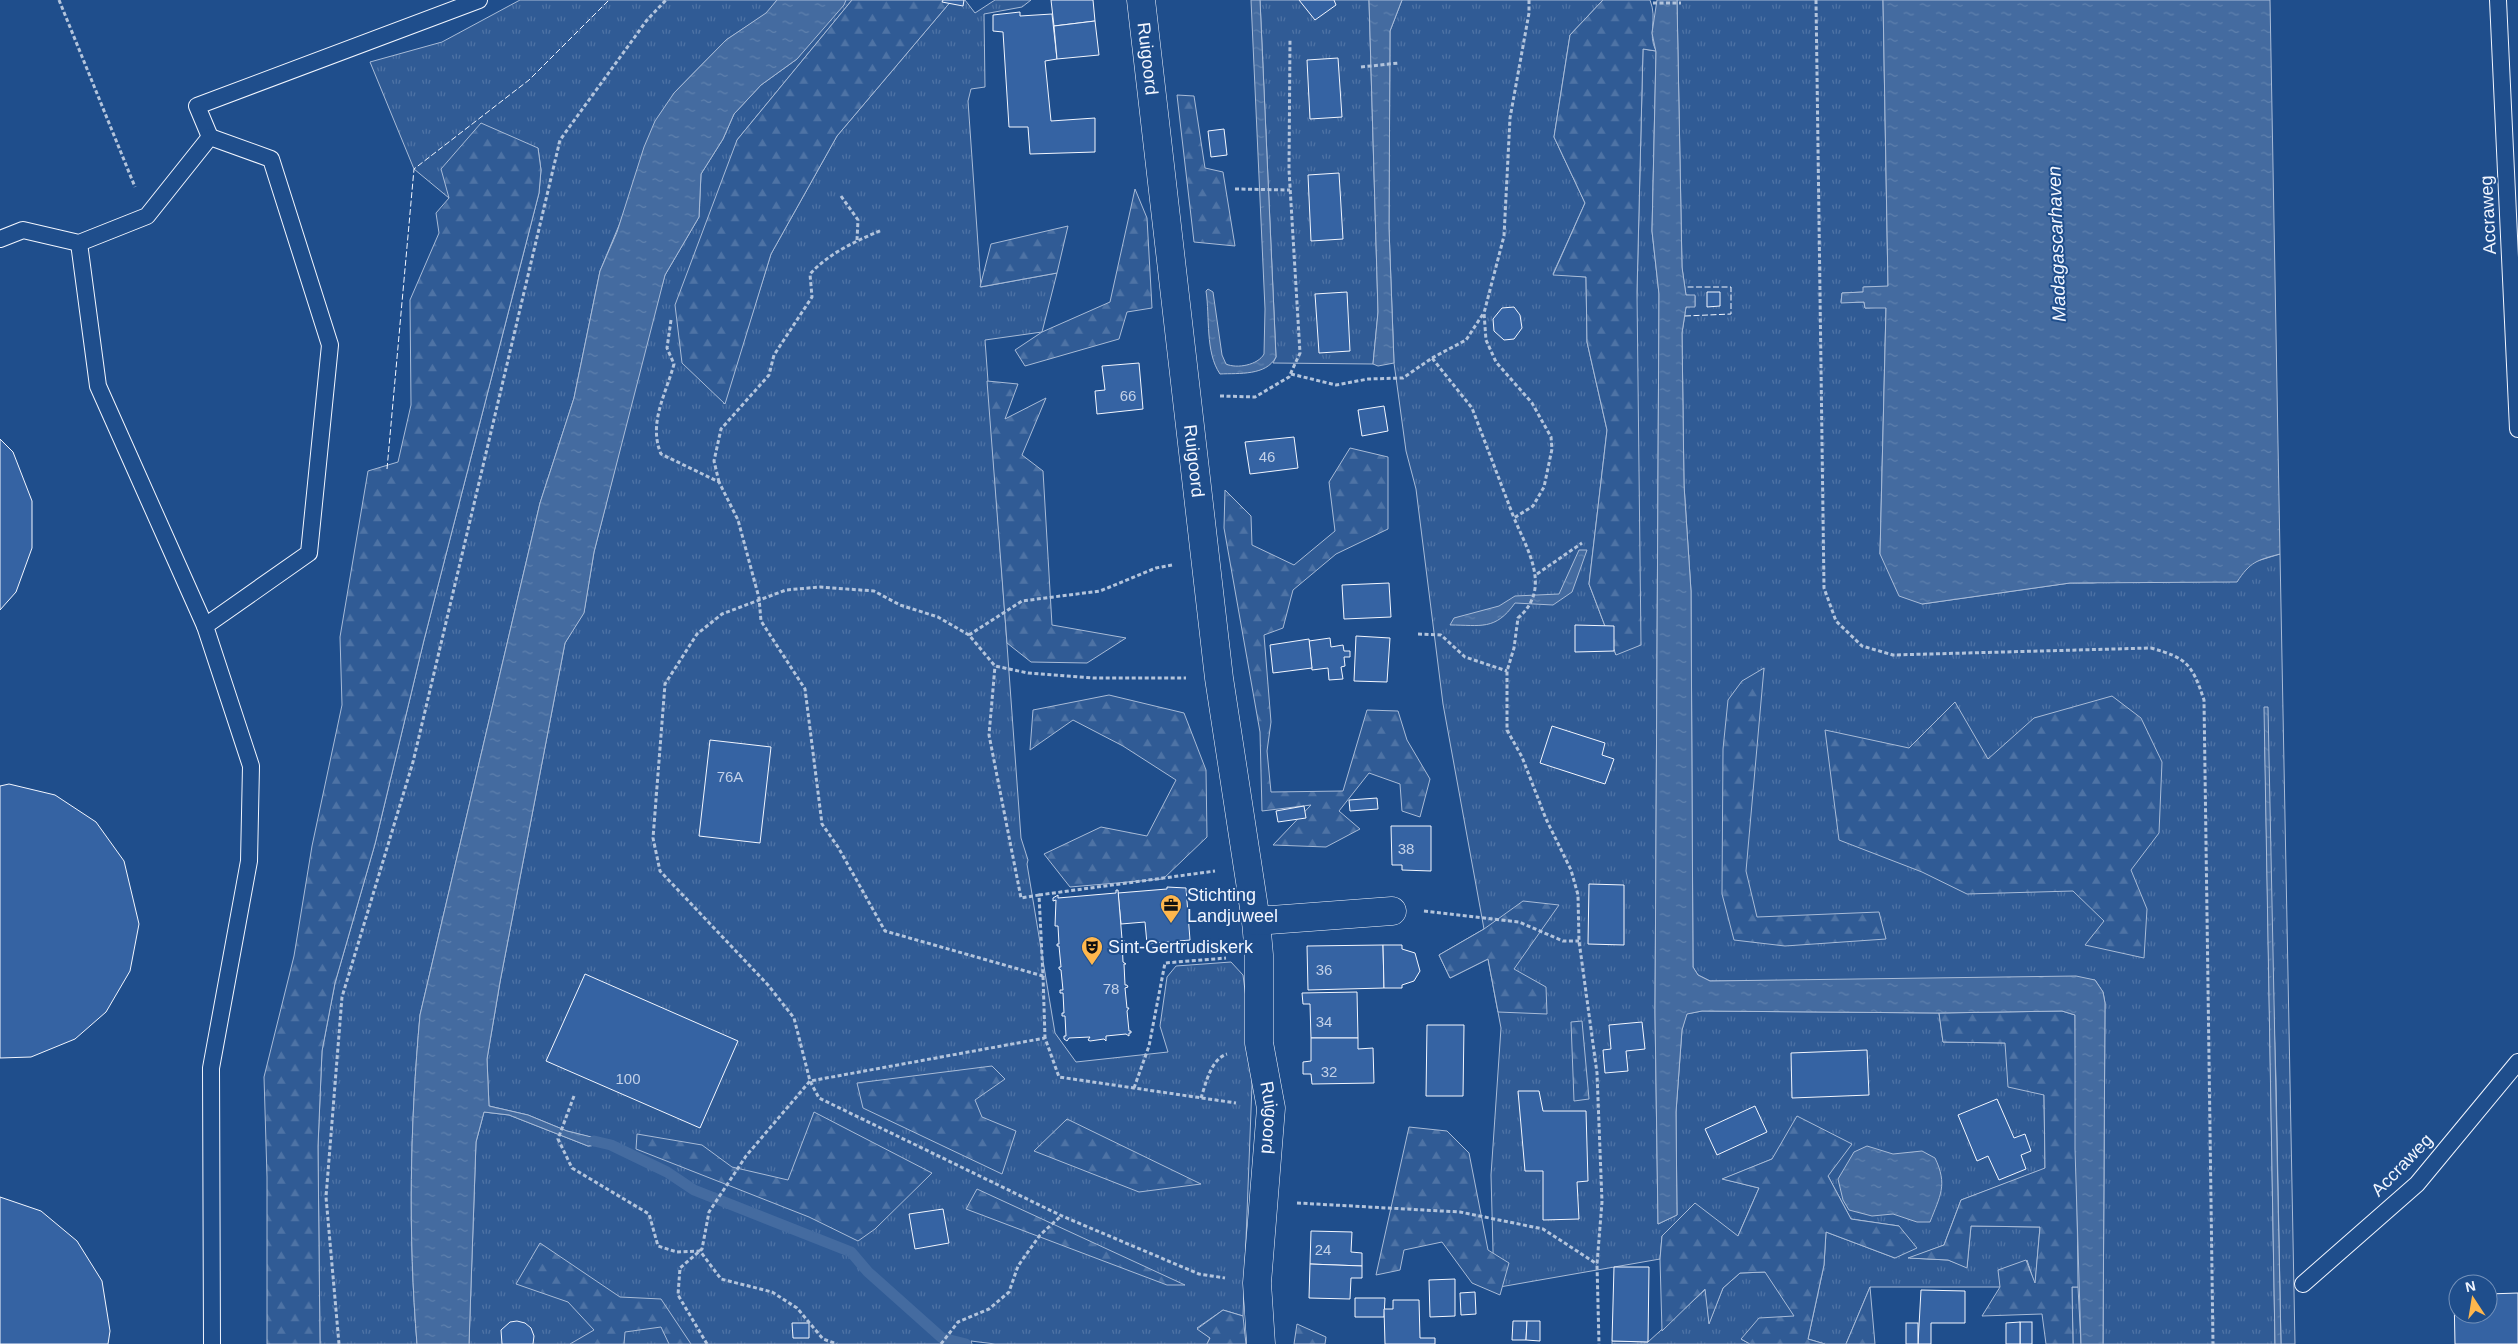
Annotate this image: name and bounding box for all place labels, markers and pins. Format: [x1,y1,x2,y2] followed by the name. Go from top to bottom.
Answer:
[1187,885,1278,926] place label: Stichting Landjuweel
[1159,893,1183,924] office icon: Stichting Landjuweel
[1080,935,1104,966] theatre icon: Sint-Gertrudiskerk
[1108,937,1254,957] place label: Sint-Gertrudiskerk

